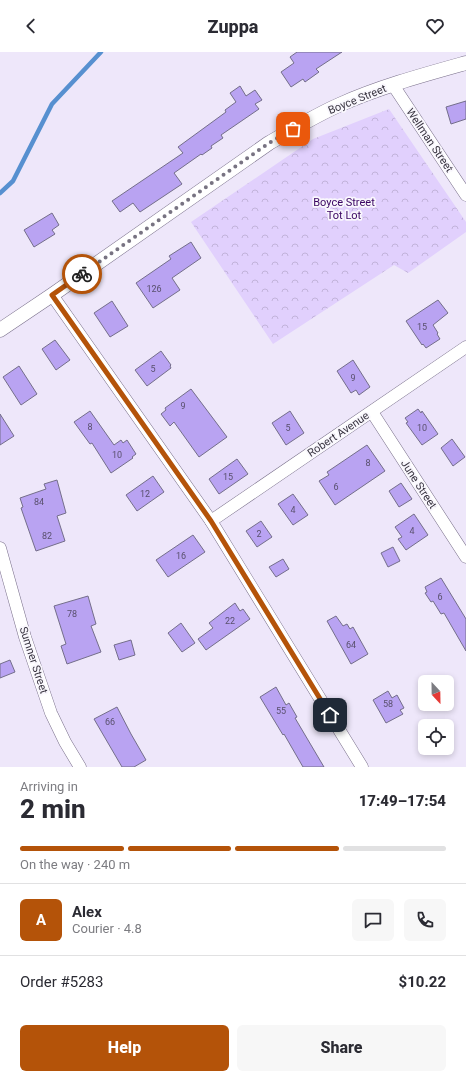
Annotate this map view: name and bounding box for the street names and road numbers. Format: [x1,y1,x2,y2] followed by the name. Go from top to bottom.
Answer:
[326,82,389,117] street label: Boyce Street
[403,106,456,175] street label: Wellman Street
[305,409,372,460] street label: Robert Avenue
[398,457,439,512] street label: June Street
[17,625,51,696] street label: Sumner Street

